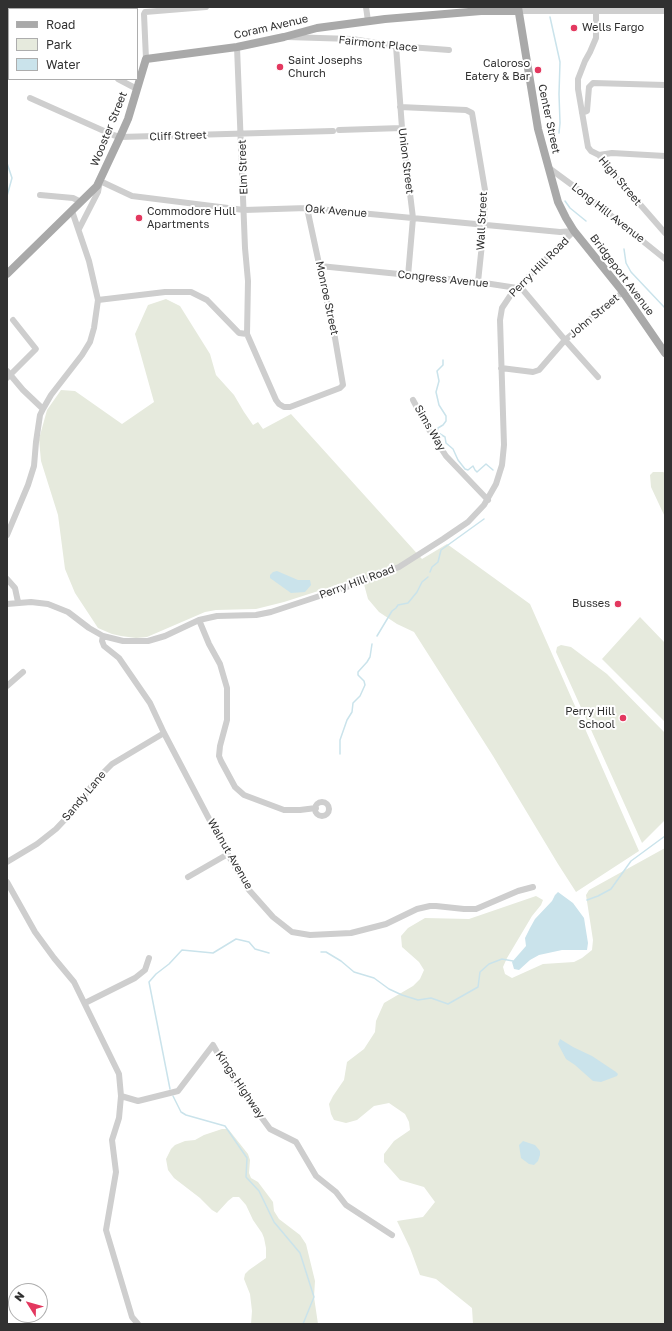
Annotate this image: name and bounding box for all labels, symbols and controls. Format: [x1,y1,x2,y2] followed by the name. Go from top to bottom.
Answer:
[8,8,138,80] legend
[233,12,309,42] street label: Coram Avenue
[46,17,75,32] text: Road
[582,21,644,35] place label: Wells Fargo
[569,23,579,33] marker: Wells Fargo
[338,33,418,55] street label: Fairmont Place
[46,37,72,52] text: Park
[288,54,362,80] place label: Saint Josephs Church
[46,57,80,72] text: Water
[465,57,530,83] place label: Caloroso Eatery & Bar
[275,62,285,72] marker: Saint Josephs Church
[533,65,543,75] marker: Caloroso Eatery & Bar
[535,83,563,155] street label: Center Street
[88,90,130,168] street label: Wooster Street
[395,127,417,195] street label: Union Street
[149,128,207,144] street label: Cliff Street
[235,139,251,195] street label: Elm Street
[596,154,644,208] street label: High Street
[569,180,647,246] street label: Long Hill Avenue
[474,191,490,251] street label: Wall Street
[304,202,368,220] street label: Oak Avenue
[147,205,236,231] place label: Commodore Hull Apartments
[134,213,144,223] marker: Commodore Hull Apartments
[587,232,657,318] street label: Bridgeport Avenue
[506,234,572,300] street label: Perry Hill Road
[313,260,341,336] street label: Monroe Street
[397,268,489,290] street label: Congress Avenue
[566,291,622,341] street label: John Street
[412,403,448,453] street label: Sims Way
[317,562,397,602] street label: Perry Hill Road
[572,597,610,611] place label: Busses
[613,599,623,609] marker: Busses
[565,705,615,731] place label: Perry Hill School
[618,713,628,723] marker: Perry Hill School
[59,768,109,824] street label: Sandy Lane
[204,816,256,892] street label: Walnut Avenue
[213,1049,267,1121] street label: Kings Highway
[8,1283,48,1323] north arrow
[11,1289,27,1303] text: N

